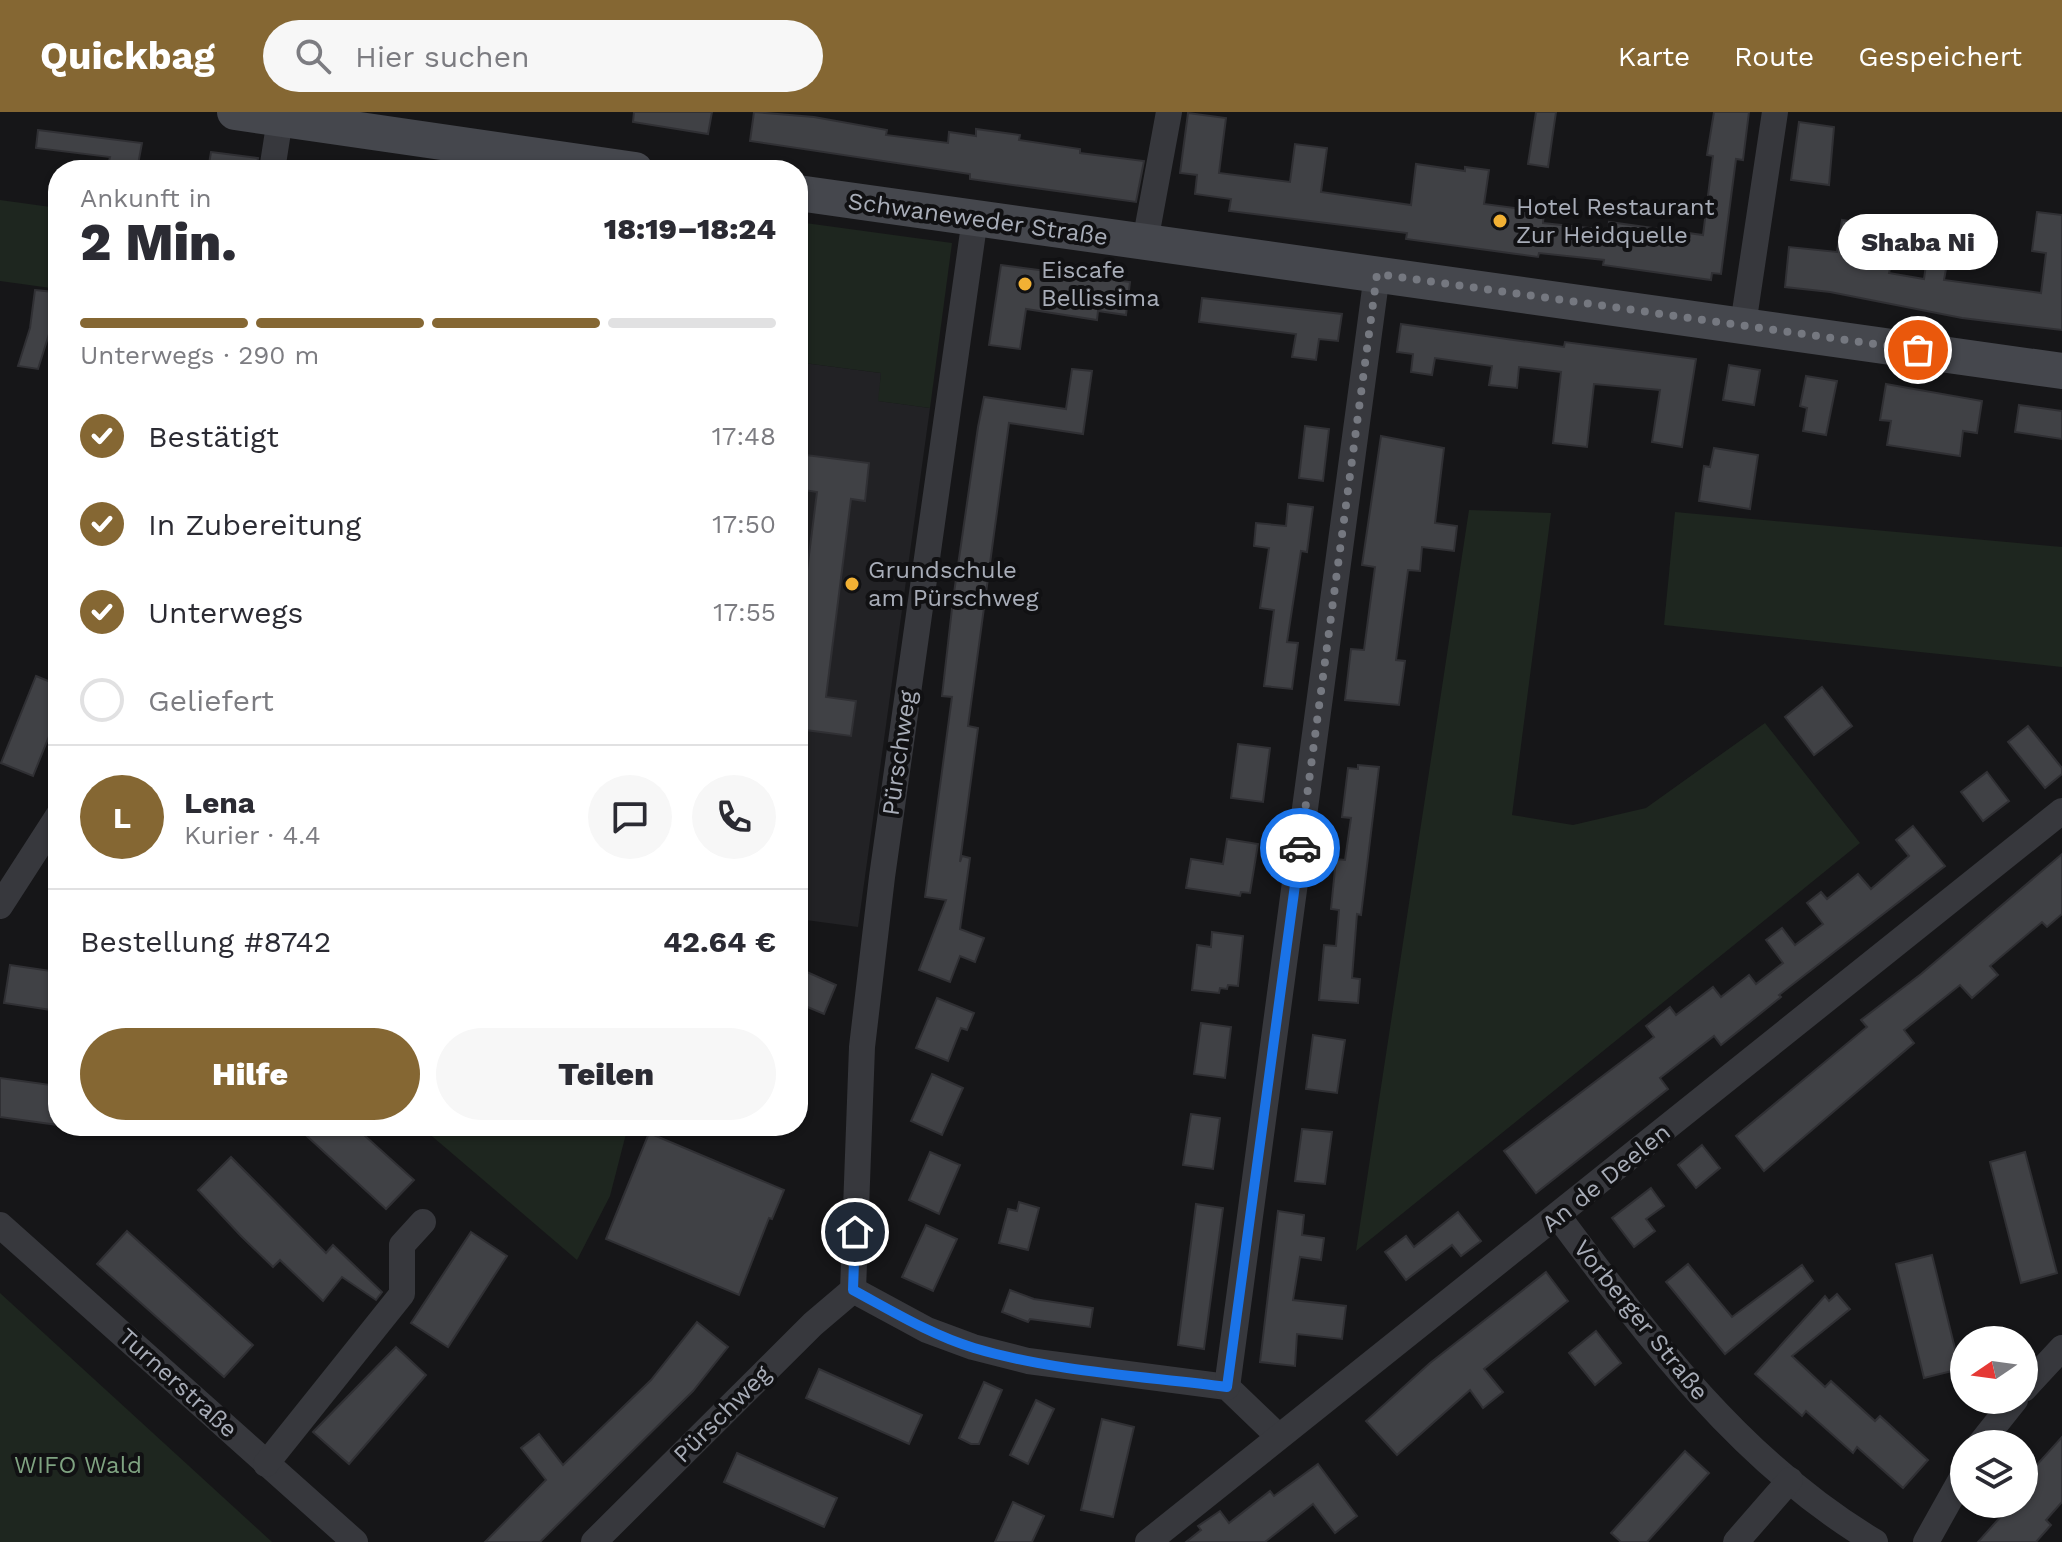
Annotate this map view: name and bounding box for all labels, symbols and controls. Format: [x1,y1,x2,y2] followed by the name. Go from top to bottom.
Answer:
[263,20,823,92] search box
[40,34,215,78] text: Quickbag
[291,34,335,78] icon: search
[355,39,530,74] text: Hier suchen
[1618,40,1690,73] text: Karte
[1734,40,1814,73] text: Route
[1858,40,2022,73] text: Gespeichert
[80,183,212,213] text: Ankunft in
[846,187,1110,251] street label: Schwaneweder Straße
[1516,193,1714,249] place label: Hotel Restaurant Zur Heidquelle
[604,211,776,246] text: 18:19–18:24
[80,212,237,273] text: 2 Min.
[1491,212,1509,230] marker: Hotel Restaurant Zur Heidquelle
[1838,214,1998,270] callout: Shaba Ni
[1861,227,1975,257] text: Shaba Ni
[1041,256,1160,312] place label: Eiscafe Bellissima
[1016,275,1034,293] marker: Eiscafe Bellissima
[1884,316,1952,384] pin
[1896,328,1940,372] icon: bag
[80,340,319,370] text: Unterwegs · 290 m
[80,414,124,458] icon: check
[148,419,279,454] text: Bestätigt
[712,421,776,451] text: 17:48
[80,502,124,546] icon: check
[148,507,361,542] text: In Zubereitung
[712,509,776,539] text: 17:50
[868,556,1039,612] place label: Grundschule am Pürschweg
[843,575,861,593] marker: Grundschule am Pürschweg
[80,590,124,634] icon: check
[148,595,303,630] text: Unterwegs
[713,597,776,627] text: 17:55
[148,683,274,718] text: Geliefert
[876,689,922,817] street label: Pürschweg
[588,775,672,859] button: chat
[692,775,776,859] button: phone
[184,785,255,820] text: Lena
[113,800,131,835] text: L
[1260,808,1340,888] courier
[184,820,321,850] text: Kurier · 4.4
[1278,826,1322,870] icon: car
[80,924,331,959] text: Bestellung #8742
[663,924,776,959] text: 42.64 €
[80,1028,420,1120] button: Hilfe
[436,1028,776,1120] button: Teilen
[1536,1118,1676,1238] street label: An de Deelen
[821,1198,889,1266] pin
[833,1210,877,1254] icon: home
[1568,1234,1714,1406] street label: Vorberger Straße
[113,1322,243,1444] street label: Turnerstraße
[1950,1326,2038,1414] north arrow
[1950,1326,2038,1518] map controls
[668,1359,777,1468] street label: Pürschweg
[1950,1430,2038,1518] button: layers
[14,1451,142,1479] park label: WIFO Wald

